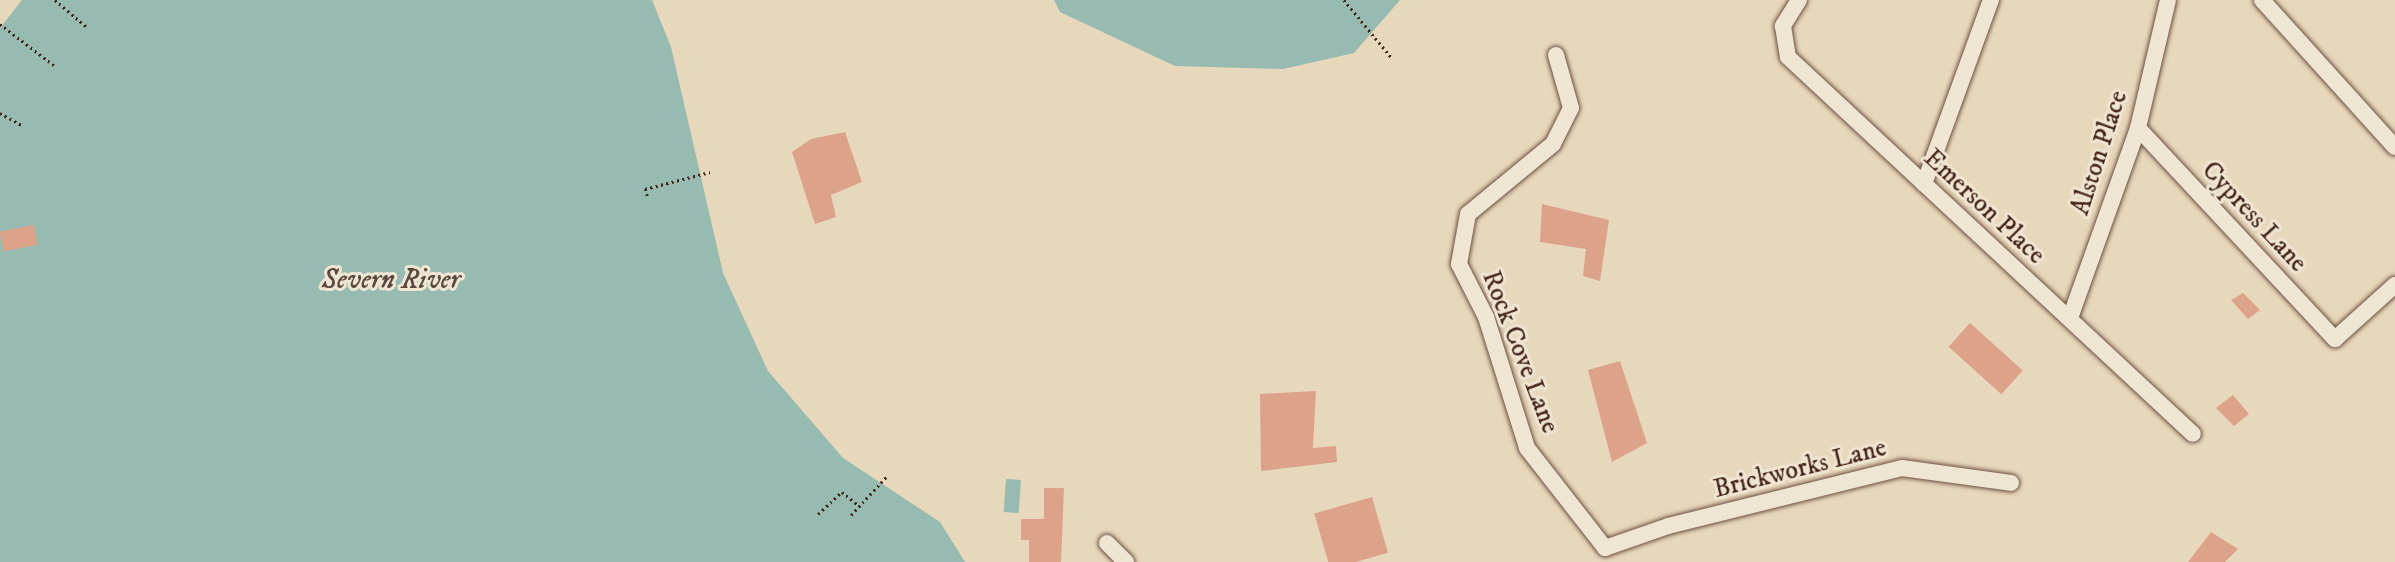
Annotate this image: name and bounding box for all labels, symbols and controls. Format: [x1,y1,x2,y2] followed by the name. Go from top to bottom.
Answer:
[2065,87,2135,219] street label: Alston Place
[1917,143,2051,271] street label: Emerson Place
[2195,155,2313,279] street label: Cypress Lane
[322,263,460,297] water label: Severn River
[1475,267,1565,437] street label: Rock Cove Lane
[1711,432,1889,506] street label: Brickworks Lane

